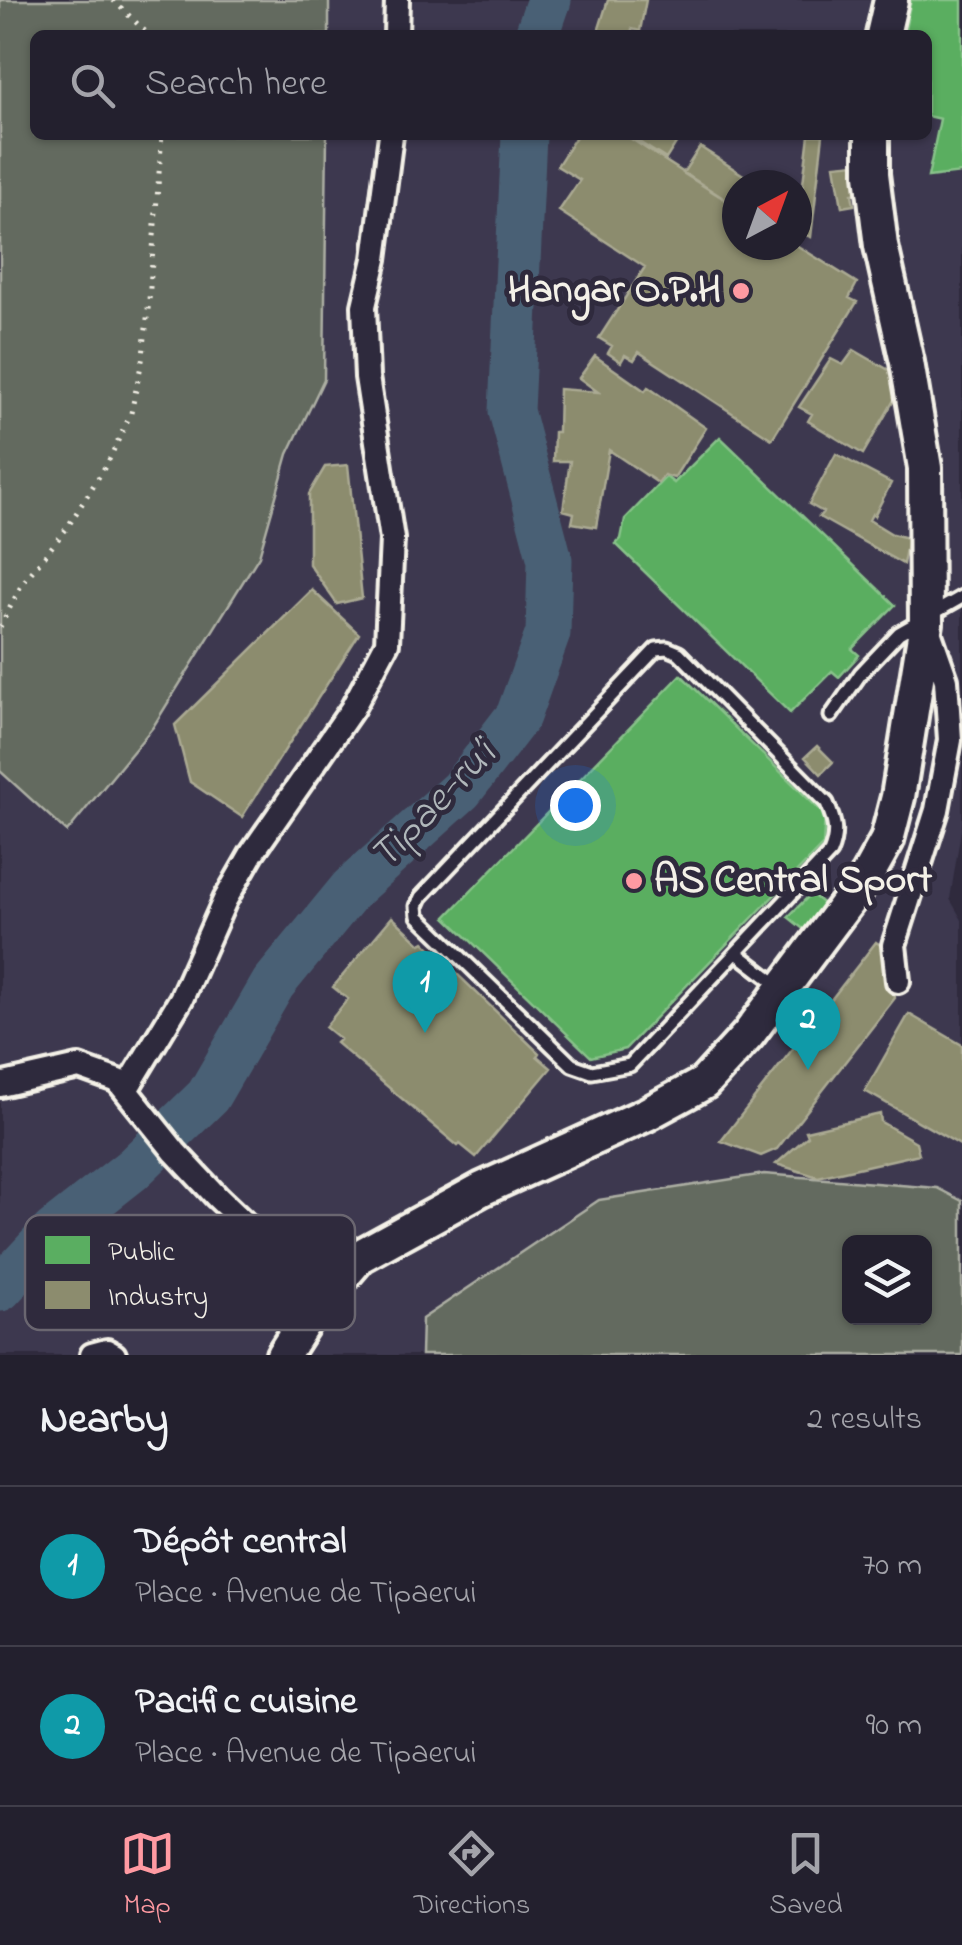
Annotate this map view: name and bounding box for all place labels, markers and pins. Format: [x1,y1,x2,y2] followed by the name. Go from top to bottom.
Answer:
[508,262,721,321] place label: Hangar O.P.H
[730,280,752,302] marker: Hangar O.P.H
[654,852,933,911] place label: AS Central Sport
[623,870,645,892] marker: AS Central Sport
[392,950,458,1033] pin: 1
[776,988,840,1070] pin: 2

